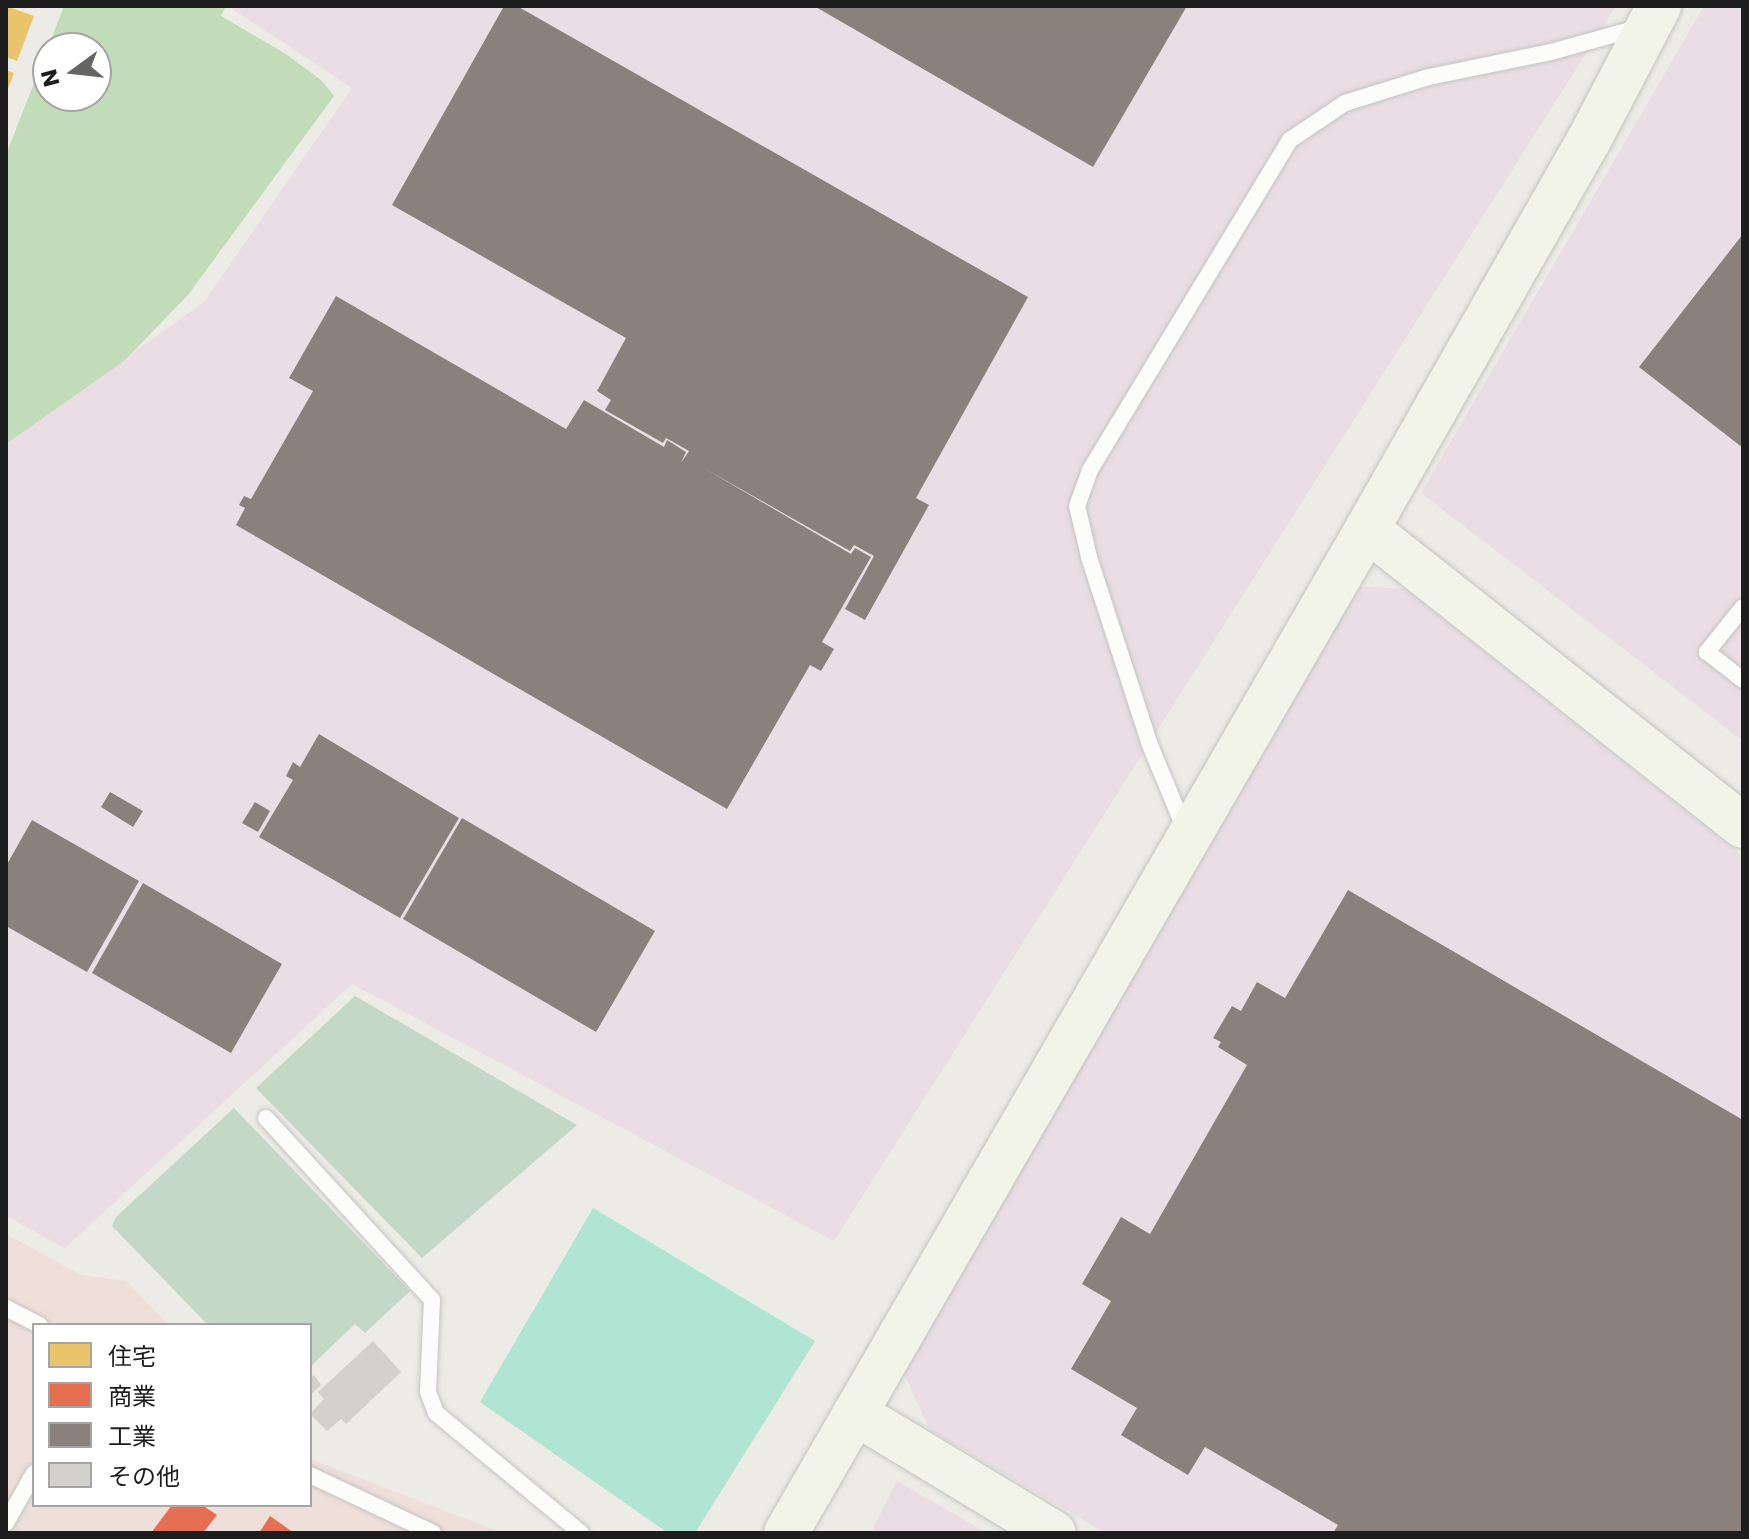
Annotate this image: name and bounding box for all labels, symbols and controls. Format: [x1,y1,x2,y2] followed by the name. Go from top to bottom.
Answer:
[32,32,112,112] north arrow
[33,66,67,90] text: N
[32,1323,312,1507] legend
[108,1340,156,1373] text: 住宅
[108,1380,156,1413] text: 商業
[108,1420,156,1453] text: 工業
[108,1460,180,1493] text: その他

